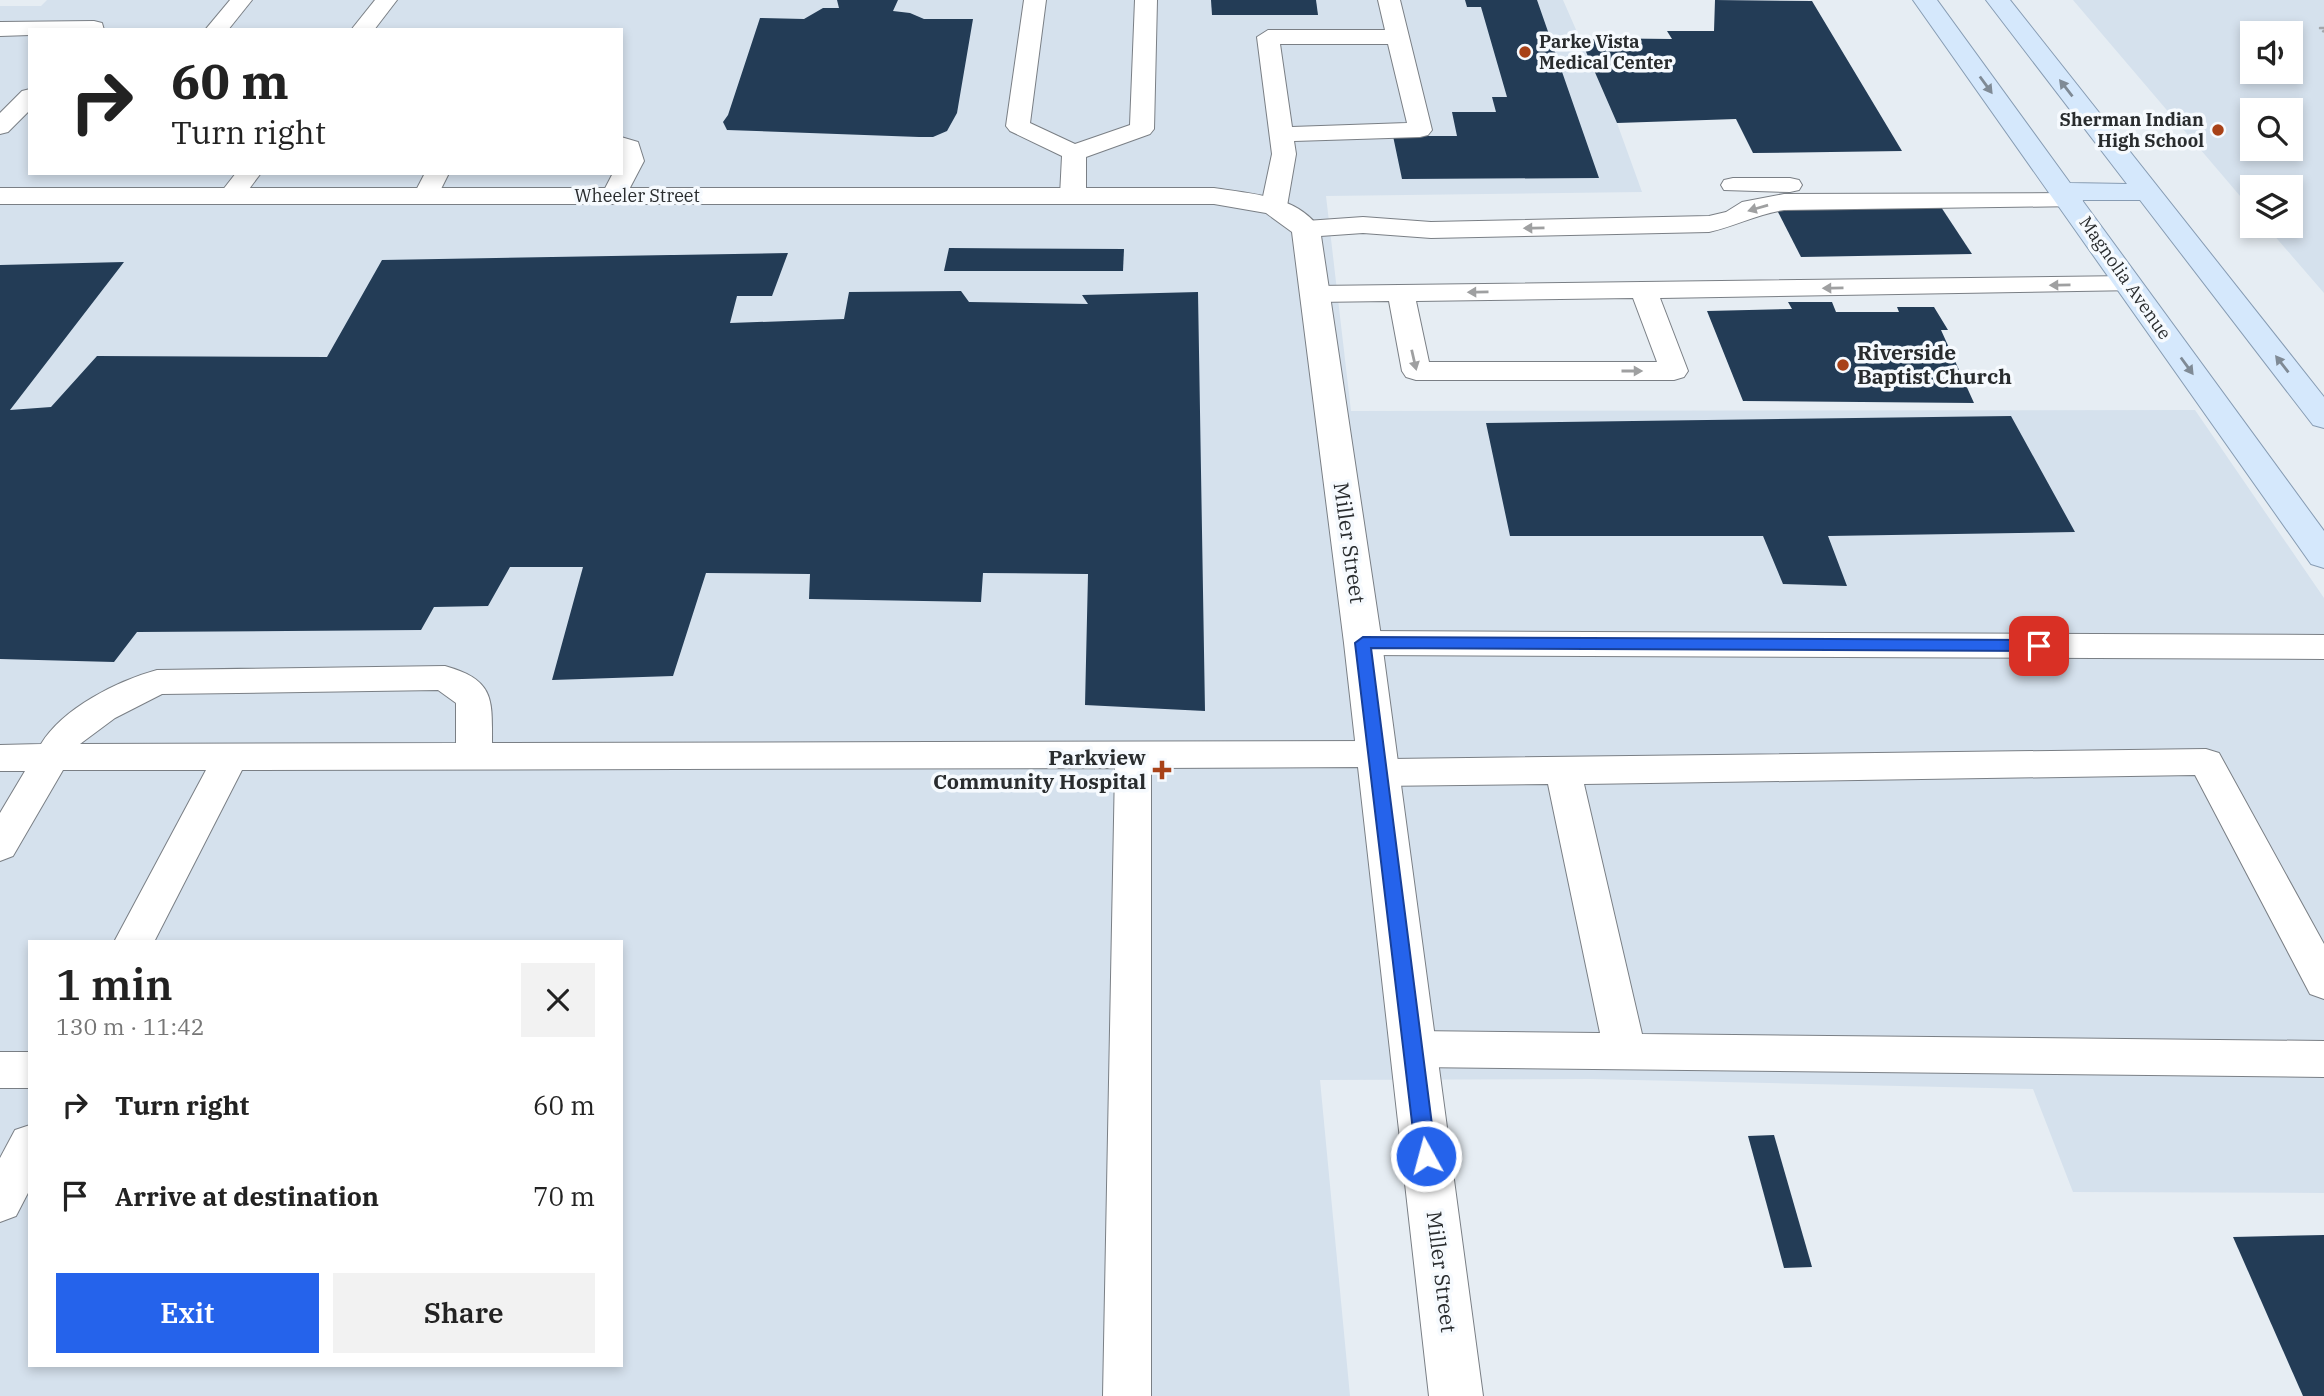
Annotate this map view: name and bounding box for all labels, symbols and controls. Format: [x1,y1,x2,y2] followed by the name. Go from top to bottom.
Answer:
[2240,21,2303,238] map controls
[2240,21,2303,84] button: sound
[1539,30,1673,74] place label: Parke Vista Medical Center
[1517,44,1533,60] marker: Parke Vista Medical Center
[171,49,289,112] text: 60 m
[56,56,147,147] icon: right
[1979,76,1993,94] one-way arrow
[2059,80,2074,98] one-way arrow
[2240,98,2303,161] button: search
[2060,108,2204,152] place label: Sherman Indian High School
[171,111,326,153] text: Turn right
[2210,122,2226,138] marker: Sherman Indian High School
[2240,175,2303,238] button: layers
[574,184,700,207] street label: Wheeler Street
[1747,203,1768,213] one-way arrow
[2074,212,2176,344] street label: Magnolia Avenue
[1523,223,1545,234] one-way arrow
[2049,279,2071,291] one-way arrow
[1822,282,1844,294] one-way arrow
[1466,286,1488,298] one-way arrow
[1857,338,2012,390] place label: Riverside Baptist Church
[1409,349,1420,371] one-way arrow
[2274,356,2289,374] one-way arrow
[1835,357,1851,373] marker: Riverside Baptist Church
[2180,357,2194,375] one-way arrow
[1621,365,1643,377] one-way arrow
[1328,481,1372,605] street label: Miller Street
[2009,616,2069,676] pin
[2020,627,2058,665] icon: arrive
[933,743,1146,795] place label: Parkview Community Hospital
[1152,760,1172,780] marker: Parkview Community Hospital
[56,957,173,1012] text: 1 min
[521,963,595,1037] button: close
[56,1011,205,1041] text: 130 m · 11:42
[56,1086,94,1124] icon: right
[115,1088,249,1122] text: Turn right
[533,1088,595,1122] text: 60 m
[1389,1119,1463,1193] position arrow
[56,1177,94,1215] icon: arrive
[115,1179,379,1213] text: Arrive at destination
[533,1179,595,1213] text: 70 m
[1421,1210,1463,1334] street label: Miller Street
[56,1273,319,1353] button: Exit
[333,1273,595,1353] button: Share

